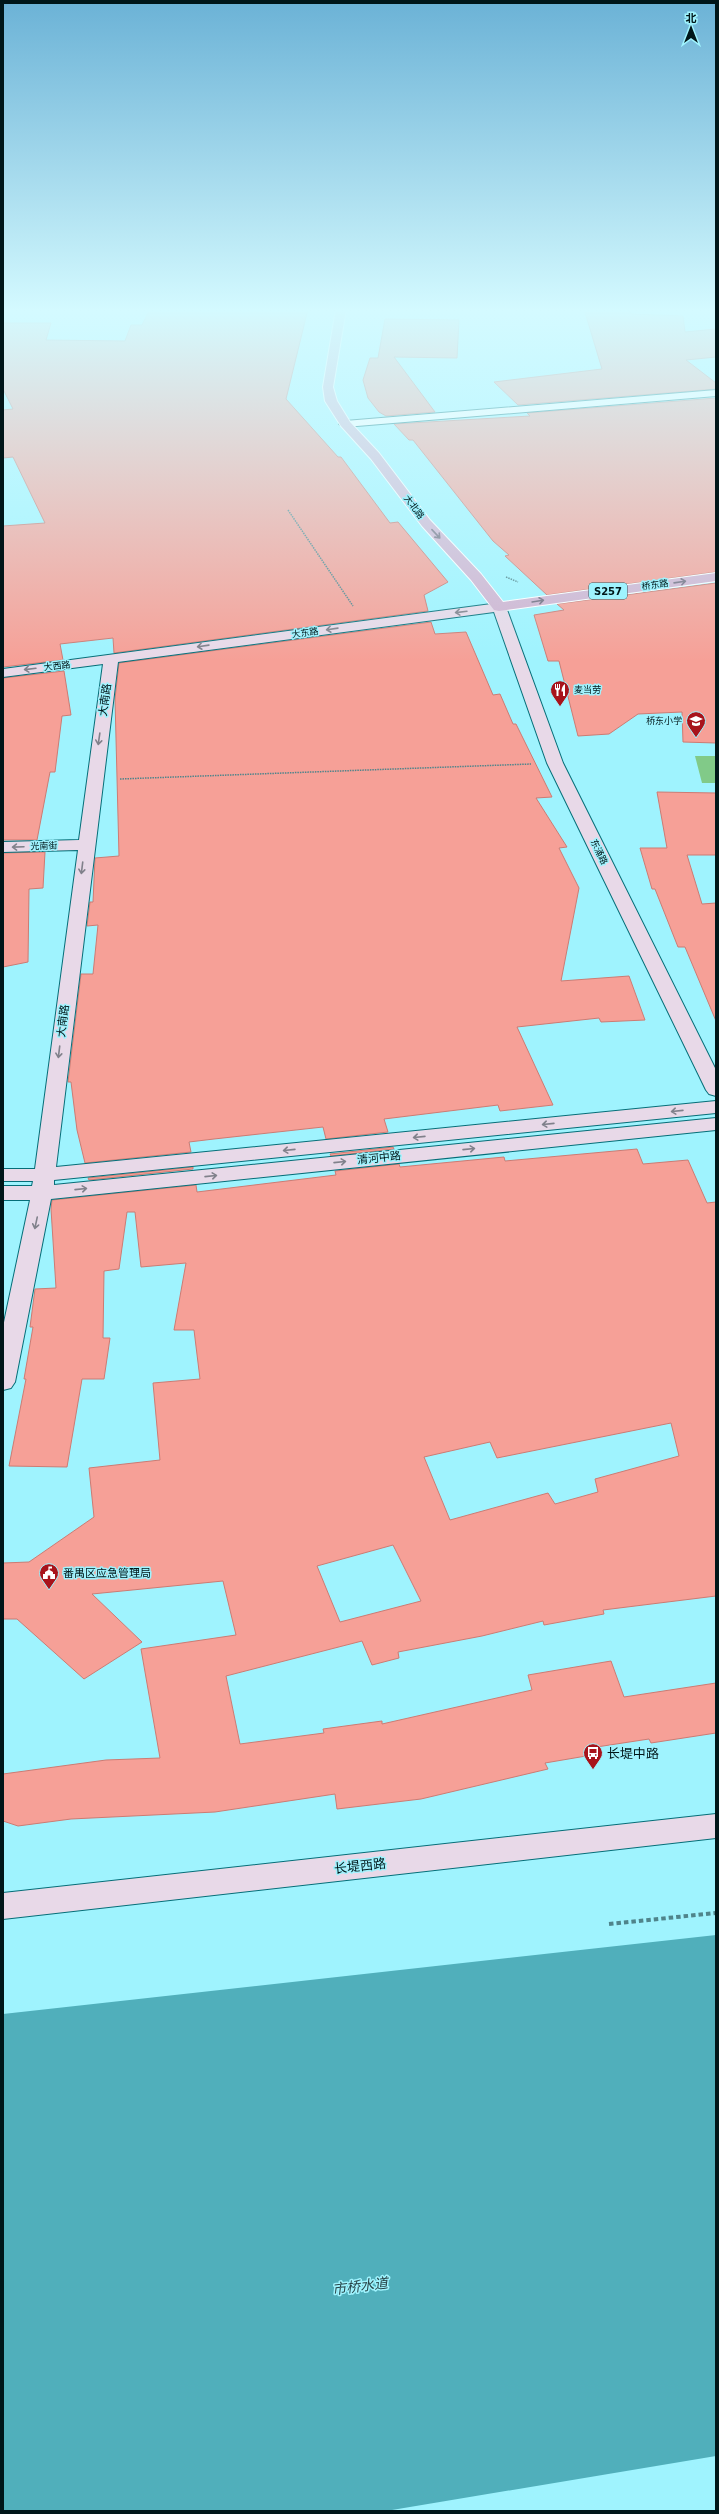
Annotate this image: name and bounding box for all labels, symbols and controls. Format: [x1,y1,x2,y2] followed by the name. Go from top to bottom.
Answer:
[671,8,711,48] north arrow
[686,12,697,25] text: 北
[402,493,426,521] street label: 大北路
[431,529,441,539] one-way arrow
[641,578,669,592] street label: 桥东路
[674,578,687,585] one-way arrow
[589,583,627,599] road number: S257
[531,597,544,605] one-way arrow
[455,608,468,616] one-way arrow
[326,625,339,633] one-way arrow
[291,626,319,640] street label: 大东路
[197,642,210,650] one-way arrow
[43,659,71,673] street label: 大西路
[24,665,37,673] one-way arrow
[549,679,571,707] restaurant icon: 麦当劳
[96,683,114,717] street label: 大南路
[574,685,601,695] place label: 麦当劳
[685,710,707,738] school or university icon: 桥东小学
[646,716,682,726] place label: 桥东小学
[95,732,103,745] one-way arrow
[589,838,609,866] street label: 东涌路
[30,841,58,851] street label: 光南街
[12,843,25,851] one-way arrow
[79,861,86,874] one-way arrow
[55,1004,71,1038] street label: 大南路
[55,1045,63,1058] one-way arrow
[671,1107,684,1114] one-way arrow
[542,1120,555,1128] one-way arrow
[413,1133,426,1141] one-way arrow
[462,1145,475,1153] one-way arrow
[283,1147,296,1154] one-way arrow
[356,1149,402,1167] street label: 清河中路
[333,1159,346,1166] one-way arrow
[204,1172,217,1179] one-way arrow
[74,1185,87,1193] one-way arrow
[32,1216,40,1229] one-way arrow
[38,1562,60,1590] public building icon: 番禺区应急管理局
[63,1567,151,1580] place label: 番禺区应急管理局
[582,1742,604,1770] bus stop icon: 长堤中路
[607,1746,659,1761] place label: 长堤中路
[333,1856,387,1876] street label: 长堤西路
[331,2274,391,2297] water label: 市桥水道

